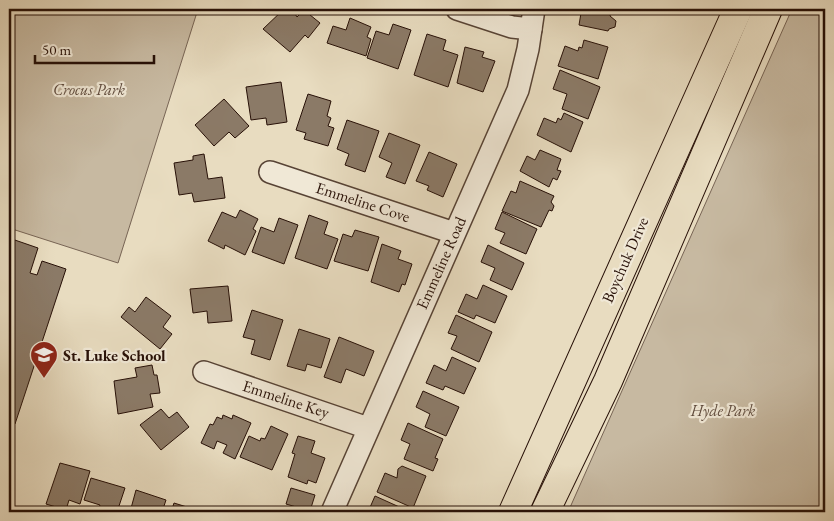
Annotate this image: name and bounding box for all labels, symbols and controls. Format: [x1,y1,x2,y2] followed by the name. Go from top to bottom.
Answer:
[35,32,154,64] scale bar
[42,40,71,59] text: 50 m
[53,79,126,100] park label: Crocus Park
[313,177,413,227] street label: Emmeline Cove
[411,213,471,313] street label: Emmeline Road
[597,214,653,306] street label: Boychuk Drive
[29,340,59,379] school or university icon: St. Luke School
[63,345,166,366] place label: St. Luke School
[240,375,333,423] street label: Emmeline Key
[690,400,756,421] park label: Hyde Park

